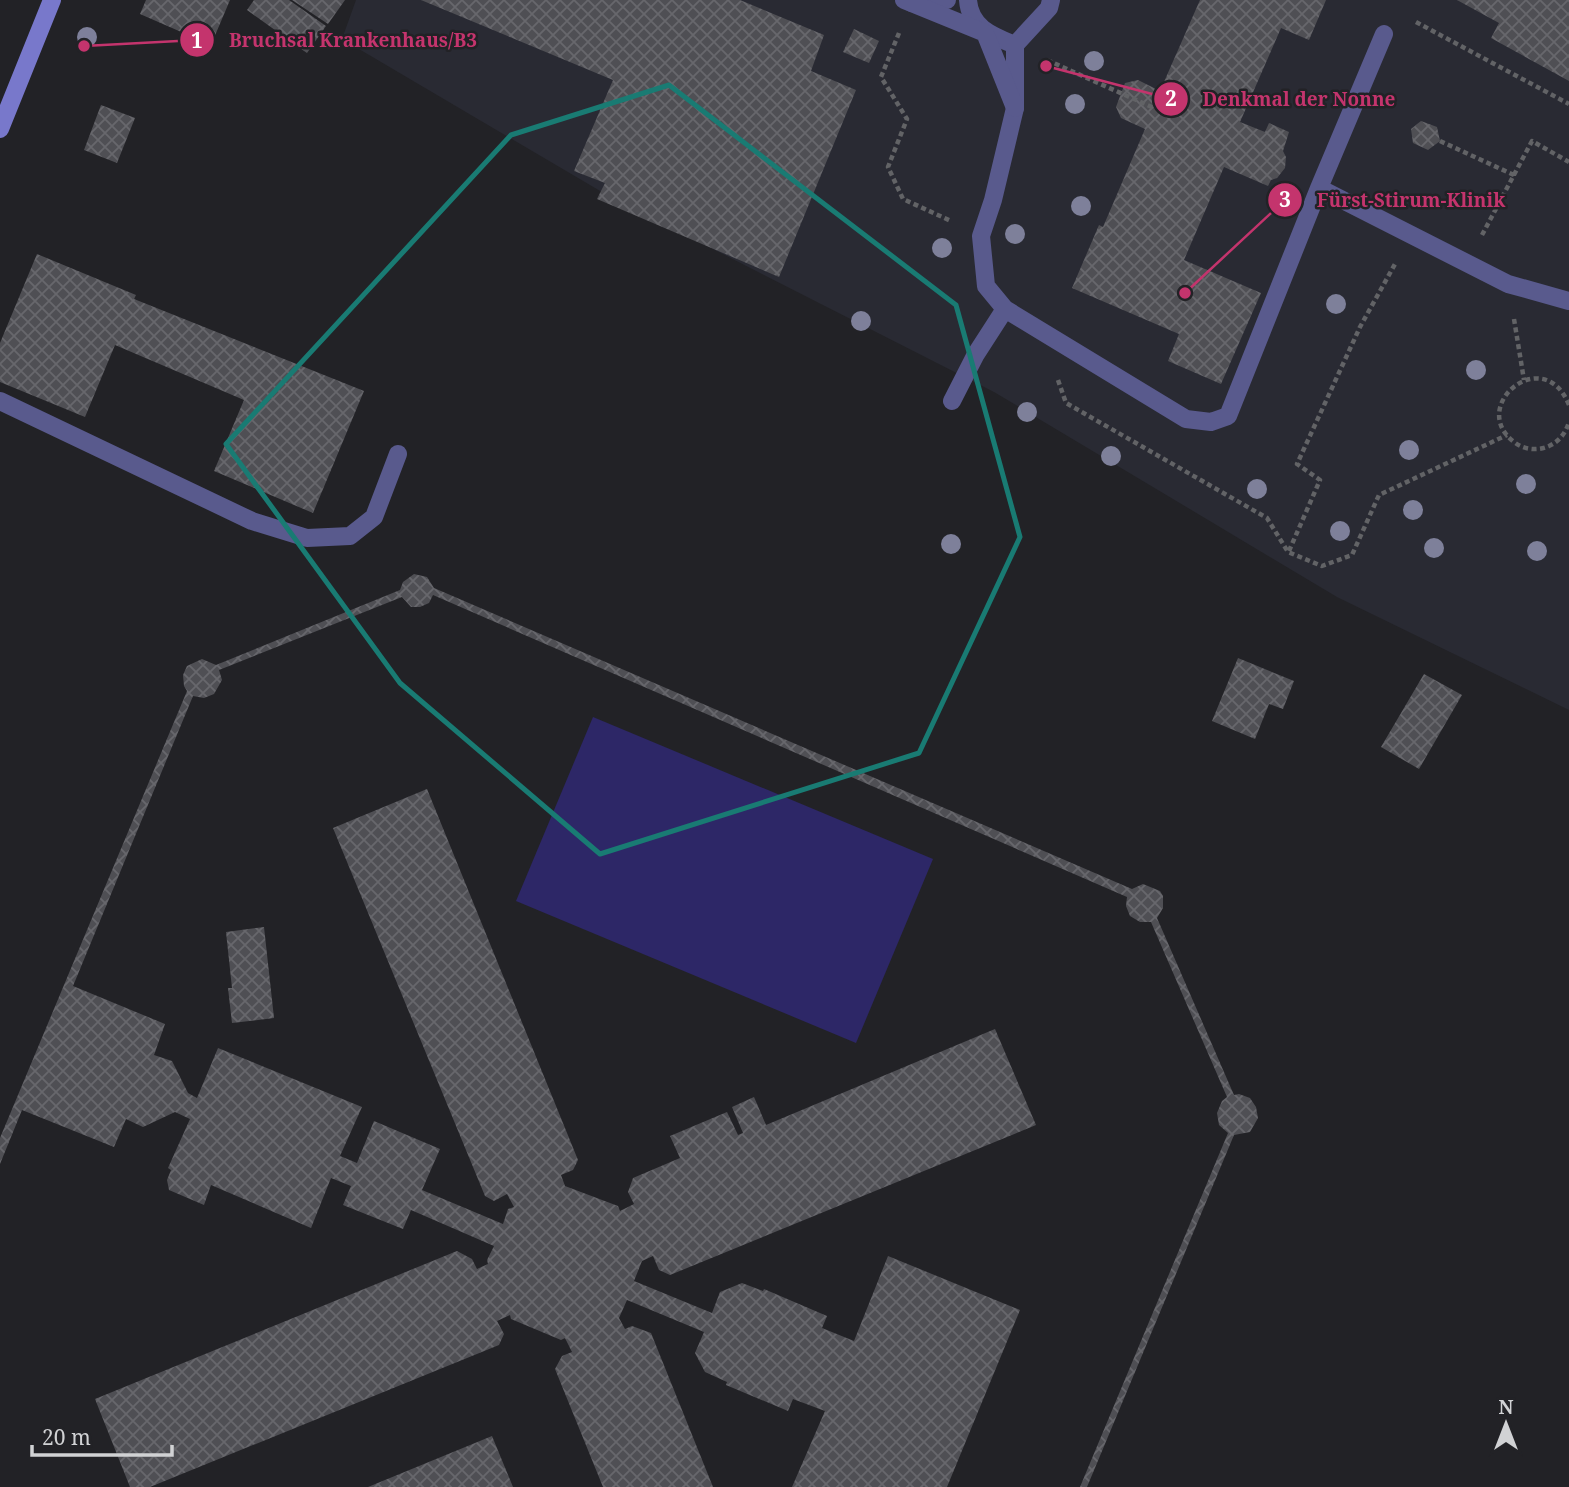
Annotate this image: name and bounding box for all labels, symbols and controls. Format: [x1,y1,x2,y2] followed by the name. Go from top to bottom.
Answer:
[180,20,491,60] callout: Bruchsal Krankenhaus/B3
[191,26,203,54] text: 1
[229,27,477,53] text: Bruchsal Krankenhaus/B3
[1153,79,1409,119] callout: Denkmal der Nonne
[1165,84,1177,112] text: 2
[1203,86,1396,112] text: Denkmal der Nonne
[1268,180,1519,220] callout: Fürst-Stirum-Klinik
[1279,185,1291,213] text: 3
[1317,187,1506,213] text: Fürst-Stirum-Klinik
[1471,1389,1541,1459] north arrow
[1499,1394,1514,1420] text: N
[32,1414,172,1458] scale bar
[42,1423,91,1451] text: 20 m

